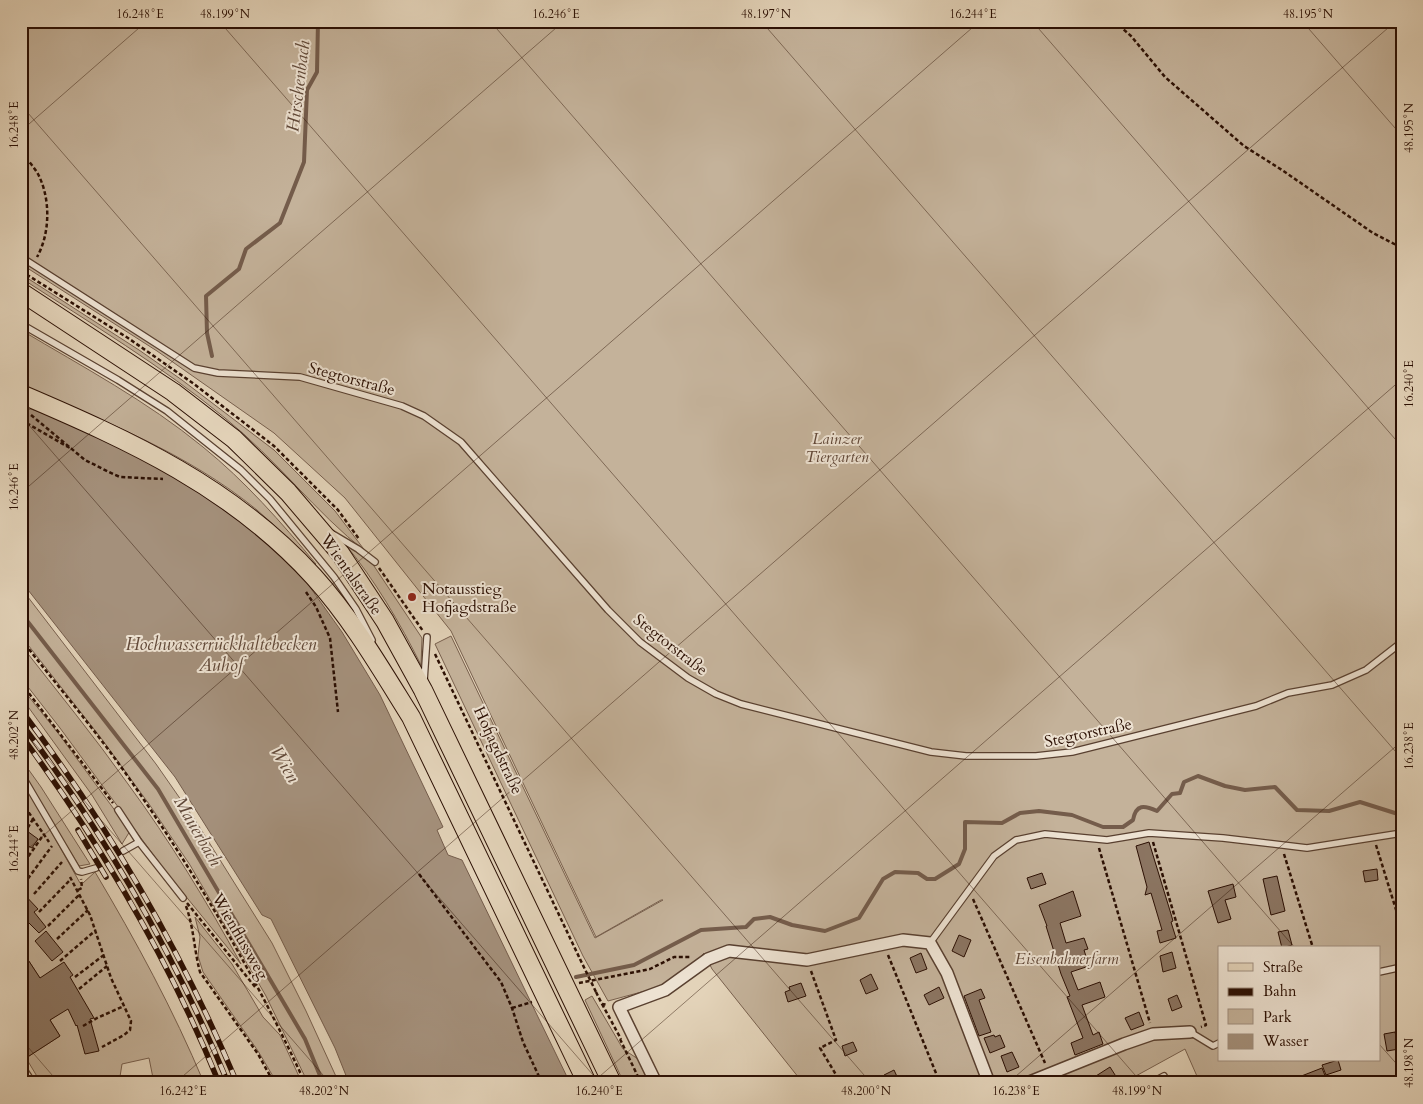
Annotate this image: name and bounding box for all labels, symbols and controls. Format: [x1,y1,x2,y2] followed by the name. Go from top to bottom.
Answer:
[116,6,164,22] text: 16.248°E
[200,6,251,22] text: 48.199°N
[532,6,580,22] text: 16.246°E
[741,6,792,22] text: 48.197°N
[949,6,997,22] text: 16.244°E
[1283,6,1334,22] text: 48.195°N
[280,39,317,133] water label: Hirschenbach
[6,101,22,149] text: 16.248°E
[1401,102,1417,153] text: 48.195°N
[306,357,397,401] street label: Stegtorstraße
[1401,360,1417,408] text: 16.240°E
[805,428,869,468] park label: Lainzer Tiergarten
[6,463,22,511] text: 16.246°E
[314,529,387,620] street label: Wientalstraße
[422,578,517,618] place label: Notausstieg Hofjagdstraße
[406,591,418,603] marker: Notausstieg Hofjagdstraße
[629,609,712,681] street label: Stegtorstraße
[125,632,317,678] water label: Hochwasserrückhaltebecken Auhof
[468,703,528,798] street label: Hofjagdstraße
[6,709,22,760] text: 48.202°N
[1042,713,1134,753] street label: Stegtorstraße
[1401,722,1417,770] text: 16.238°E
[264,741,305,787] water label: Wien
[167,792,228,871] water label: Mauerbach
[6,825,22,873] text: 16.244°E
[206,888,274,984] street label: Wienflussweg
[1218,946,1380,1062] legend
[1015,948,1119,970] park label: Eisenbahnerfarm
[1263,957,1303,977] text: Straße
[1263,981,1297,1001] text: Bahn
[1263,1007,1292,1027] text: Park
[1262,1031,1309,1051] text: Wasser
[1401,1037,1417,1088] text: 48.198°N
[159,1083,207,1099] text: 16.242°E
[299,1083,350,1099] text: 48.202°N
[575,1083,623,1099] text: 16.240°E
[841,1083,892,1099] text: 48.200°N
[992,1083,1040,1099] text: 16.238°E
[1112,1083,1163,1099] text: 48.199°N

